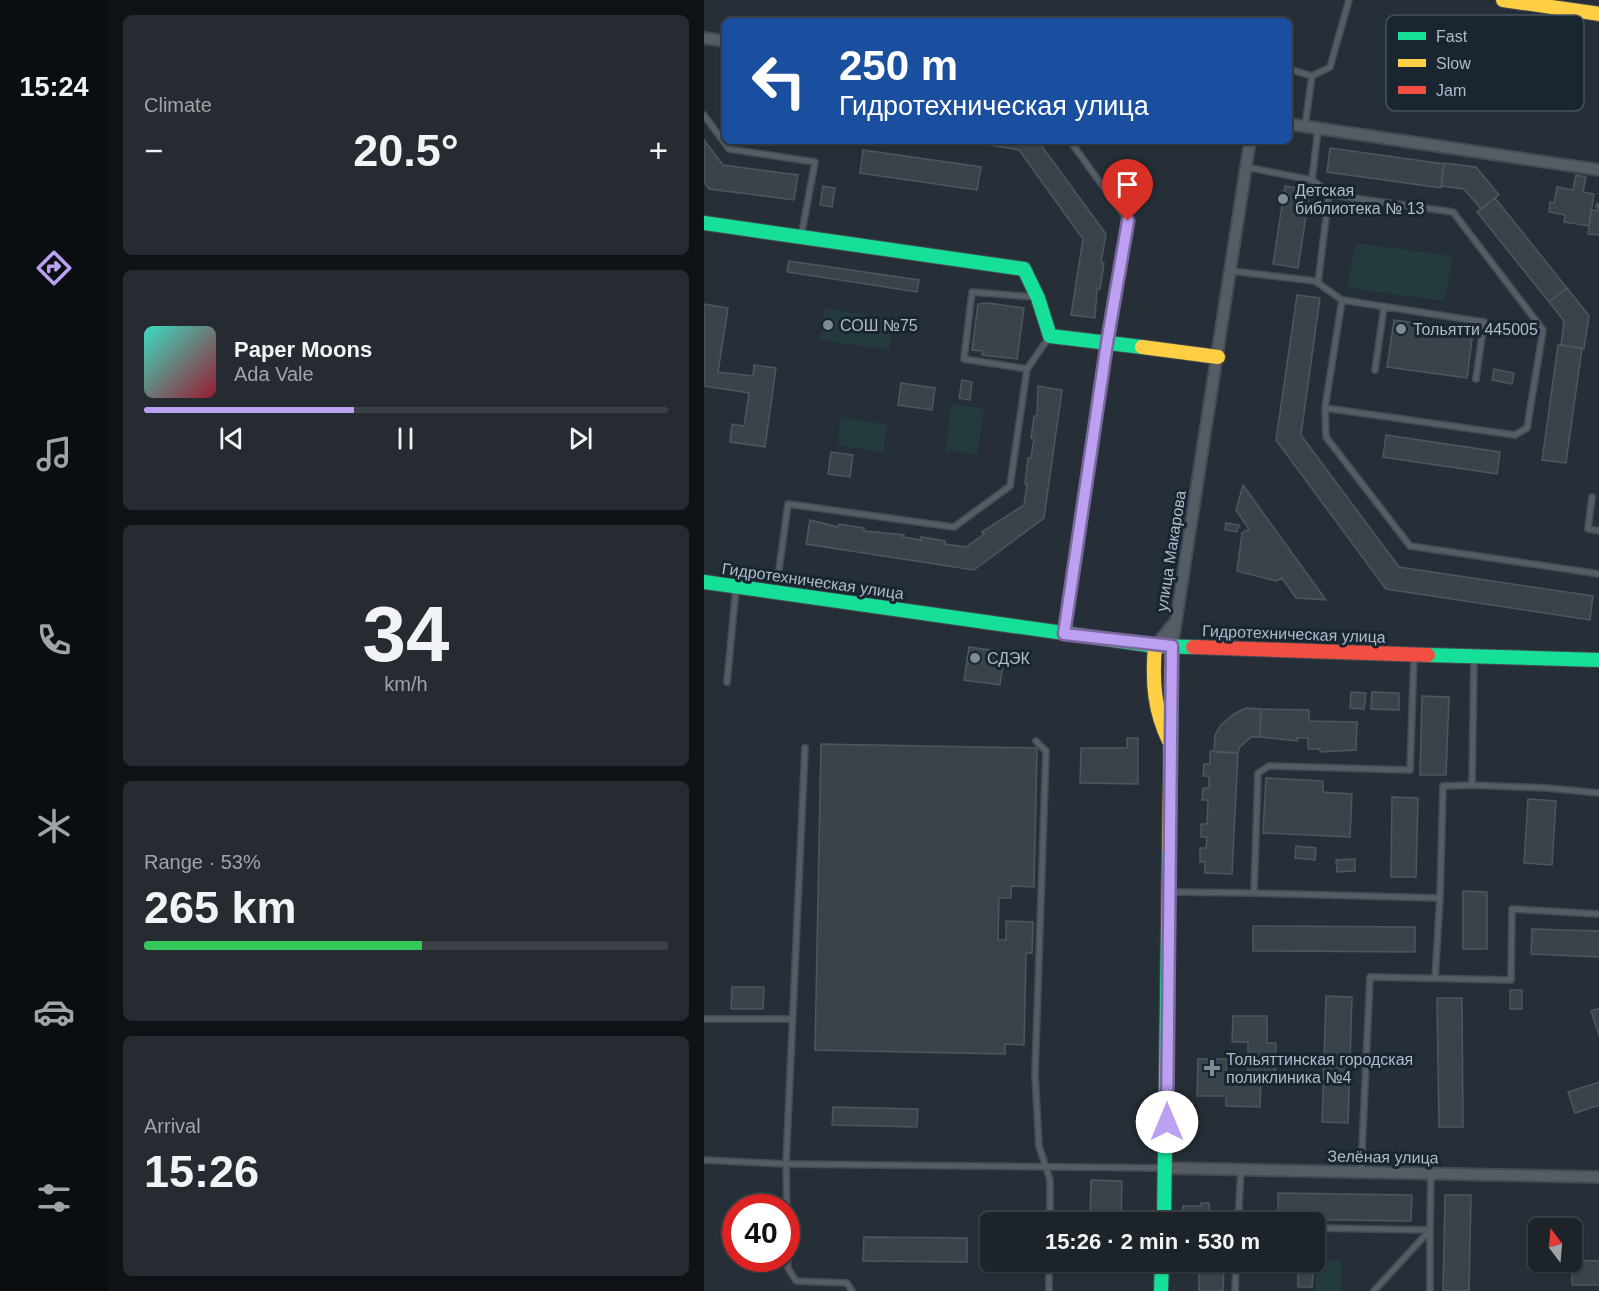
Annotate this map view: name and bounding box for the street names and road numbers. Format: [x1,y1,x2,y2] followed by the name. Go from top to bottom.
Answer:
[1153,489,1189,613] street label: улица Макарова
[721,560,905,602] street label: Гидротехническая улица
[1202,622,1386,646] street label: Гидротехническая улица
[1327,1148,1439,1166] street label: Зелёная улица

